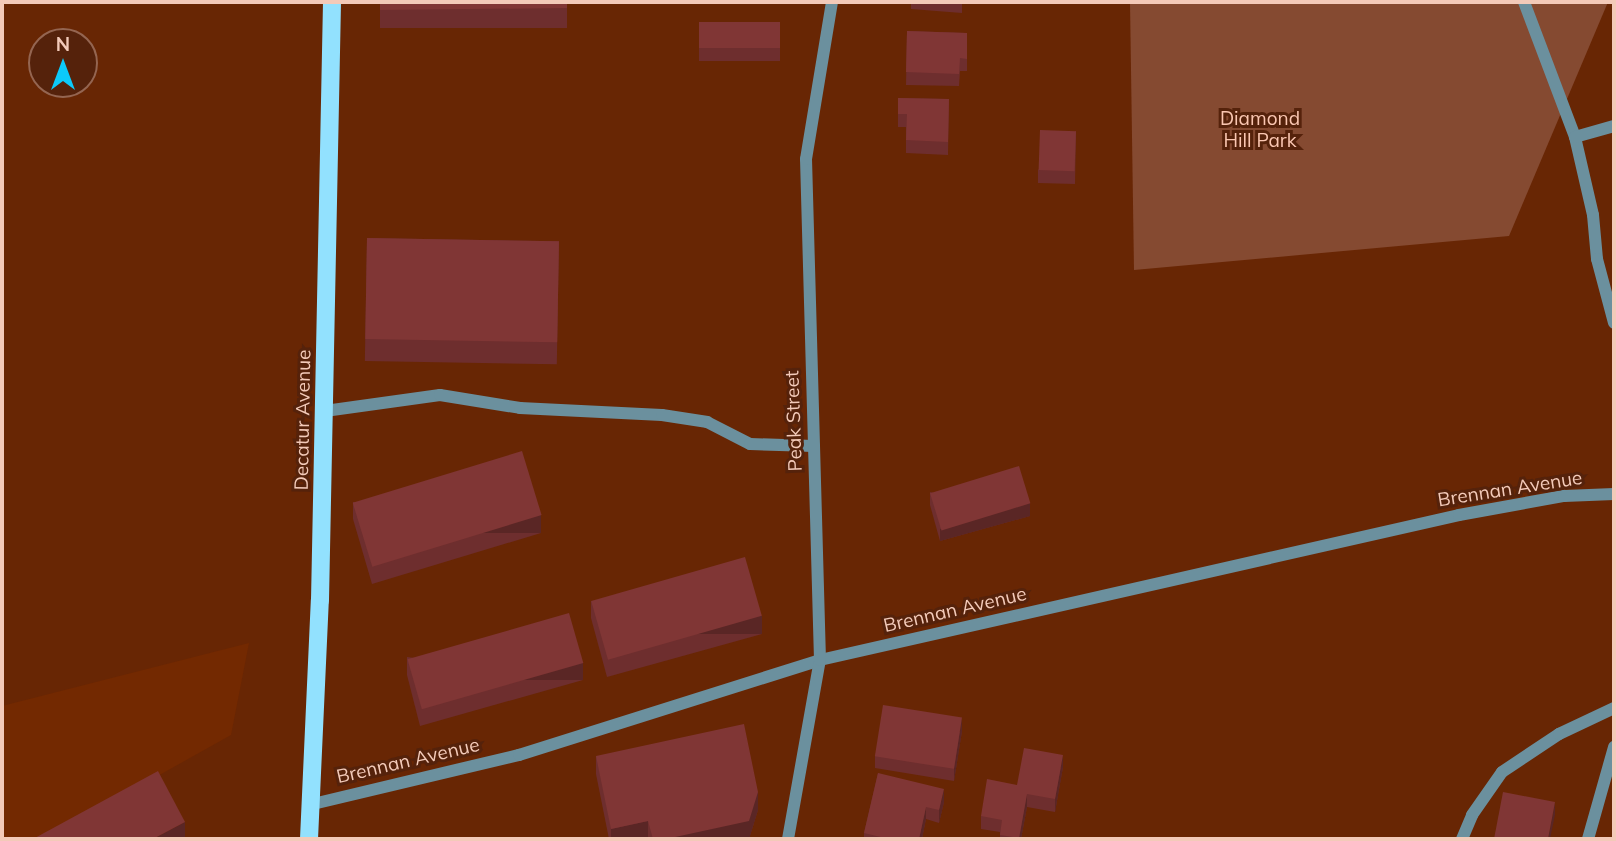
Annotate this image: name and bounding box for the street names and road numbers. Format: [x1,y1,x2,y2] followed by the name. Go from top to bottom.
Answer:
[290,349,316,491] street label: Decatur Avenue
[781,370,807,472] street label: Peak Street
[1436,466,1584,512] street label: Brennan Avenue
[881,582,1029,638] street label: Brennan Avenue
[334,733,482,789] street label: Brennan Avenue

